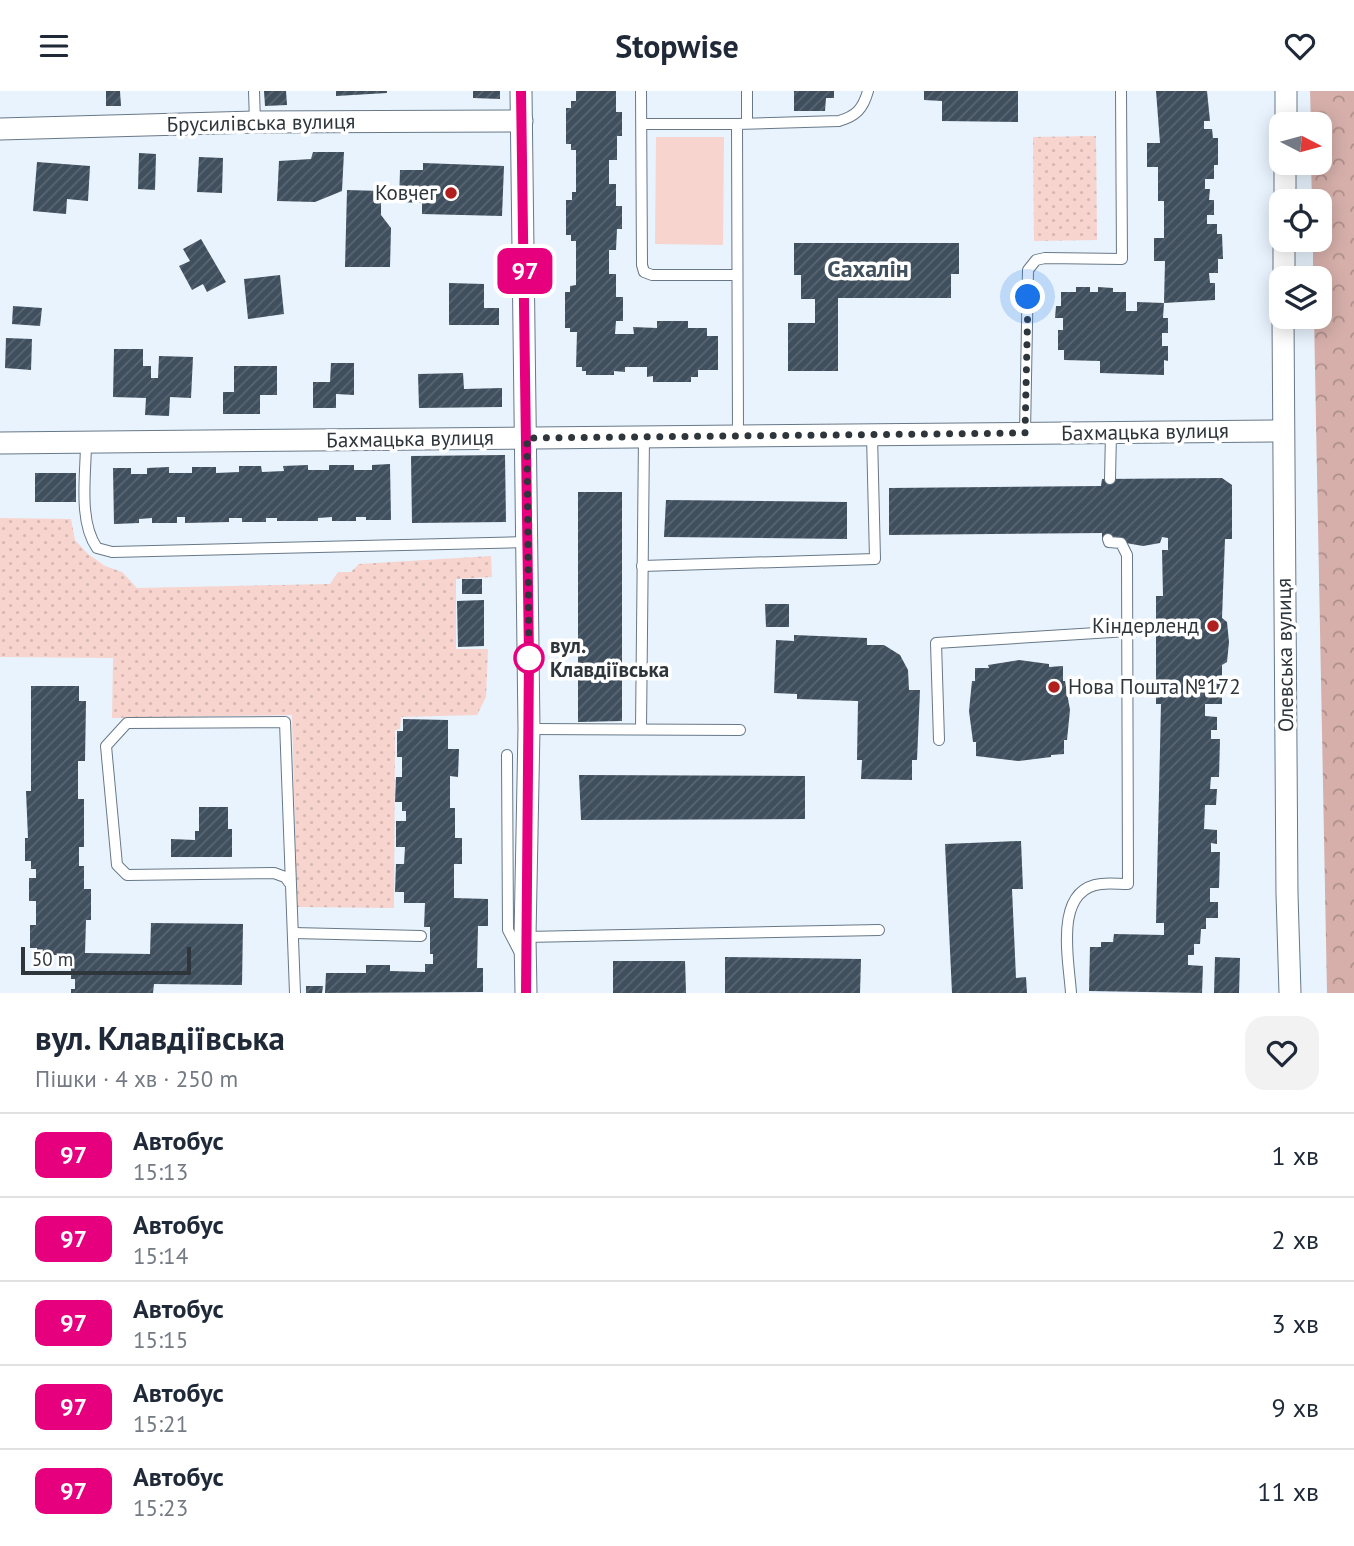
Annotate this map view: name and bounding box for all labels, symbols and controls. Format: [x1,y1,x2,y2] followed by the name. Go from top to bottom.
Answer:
[615,25,739,67] text: Stopwise
[35,27,73,65] icon: menu
[1281,27,1319,65] icon: heart
[166,107,356,138] street label: Брусилівська вулиця
[1269,112,1332,175] north arrow
[1269,112,1332,329] map controls
[375,179,437,206] place label: Ковчег
[443,185,459,201] marker: Ковчег
[1269,189,1332,252] button: locate
[494,248,556,294] line badge: 97
[827,253,909,284] district label: Сахалін
[511,255,539,286] text: 97
[1269,266,1332,329] button: layers
[1010,279,1045,314] your location
[1061,417,1229,446] street label: Бахмацька вулиця
[326,424,494,453] street label: Бахмацька вулиця
[1270,578,1299,732] street label: Олевська вулиця
[1092,612,1199,639] place label: Кіндерленд
[1205,618,1221,634] marker: Кіндерленд
[550,632,669,683] place label: вул. Клавдіївська
[514,643,544,673] marker: вул. Клавдіївська
[1068,673,1241,700] place label: Нова Пошта №172
[1046,679,1062,695] marker: Нова Пошта №172
[21,944,191,976] scale bar
[32,947,73,971] text: 50 m
[35,1016,285,1059] text: вул. Клавдіївська
[1245,1016,1319,1090] button: heart
[35,1064,238,1093] text: Пішки · 4 хв · 250 m
[133,1124,224,1157] text: Автобус
[60,1139,87,1170] text: 97
[1272,1139,1319,1172] text: 1 хв
[133,1157,188,1186] text: 15:13
[133,1208,224,1241] text: Автобус
[60,1223,87,1254] text: 97
[1272,1223,1319,1256] text: 2 хв
[133,1241,188,1270] text: 15:14
[133,1292,224,1325] text: Автобус
[60,1307,87,1338] text: 97
[1272,1307,1319,1340] text: 3 хв
[133,1325,188,1354] text: 15:15
[133,1376,224,1409] text: Автобус
[60,1391,87,1422] text: 97
[1272,1391,1319,1424] text: 9 хв
[133,1409,188,1438] text: 15:21
[133,1460,224,1493] text: Автобус
[60,1475,87,1506] text: 97
[1257,1475,1319,1508] text: 11 хв
[133,1493,188,1522] text: 15:23

